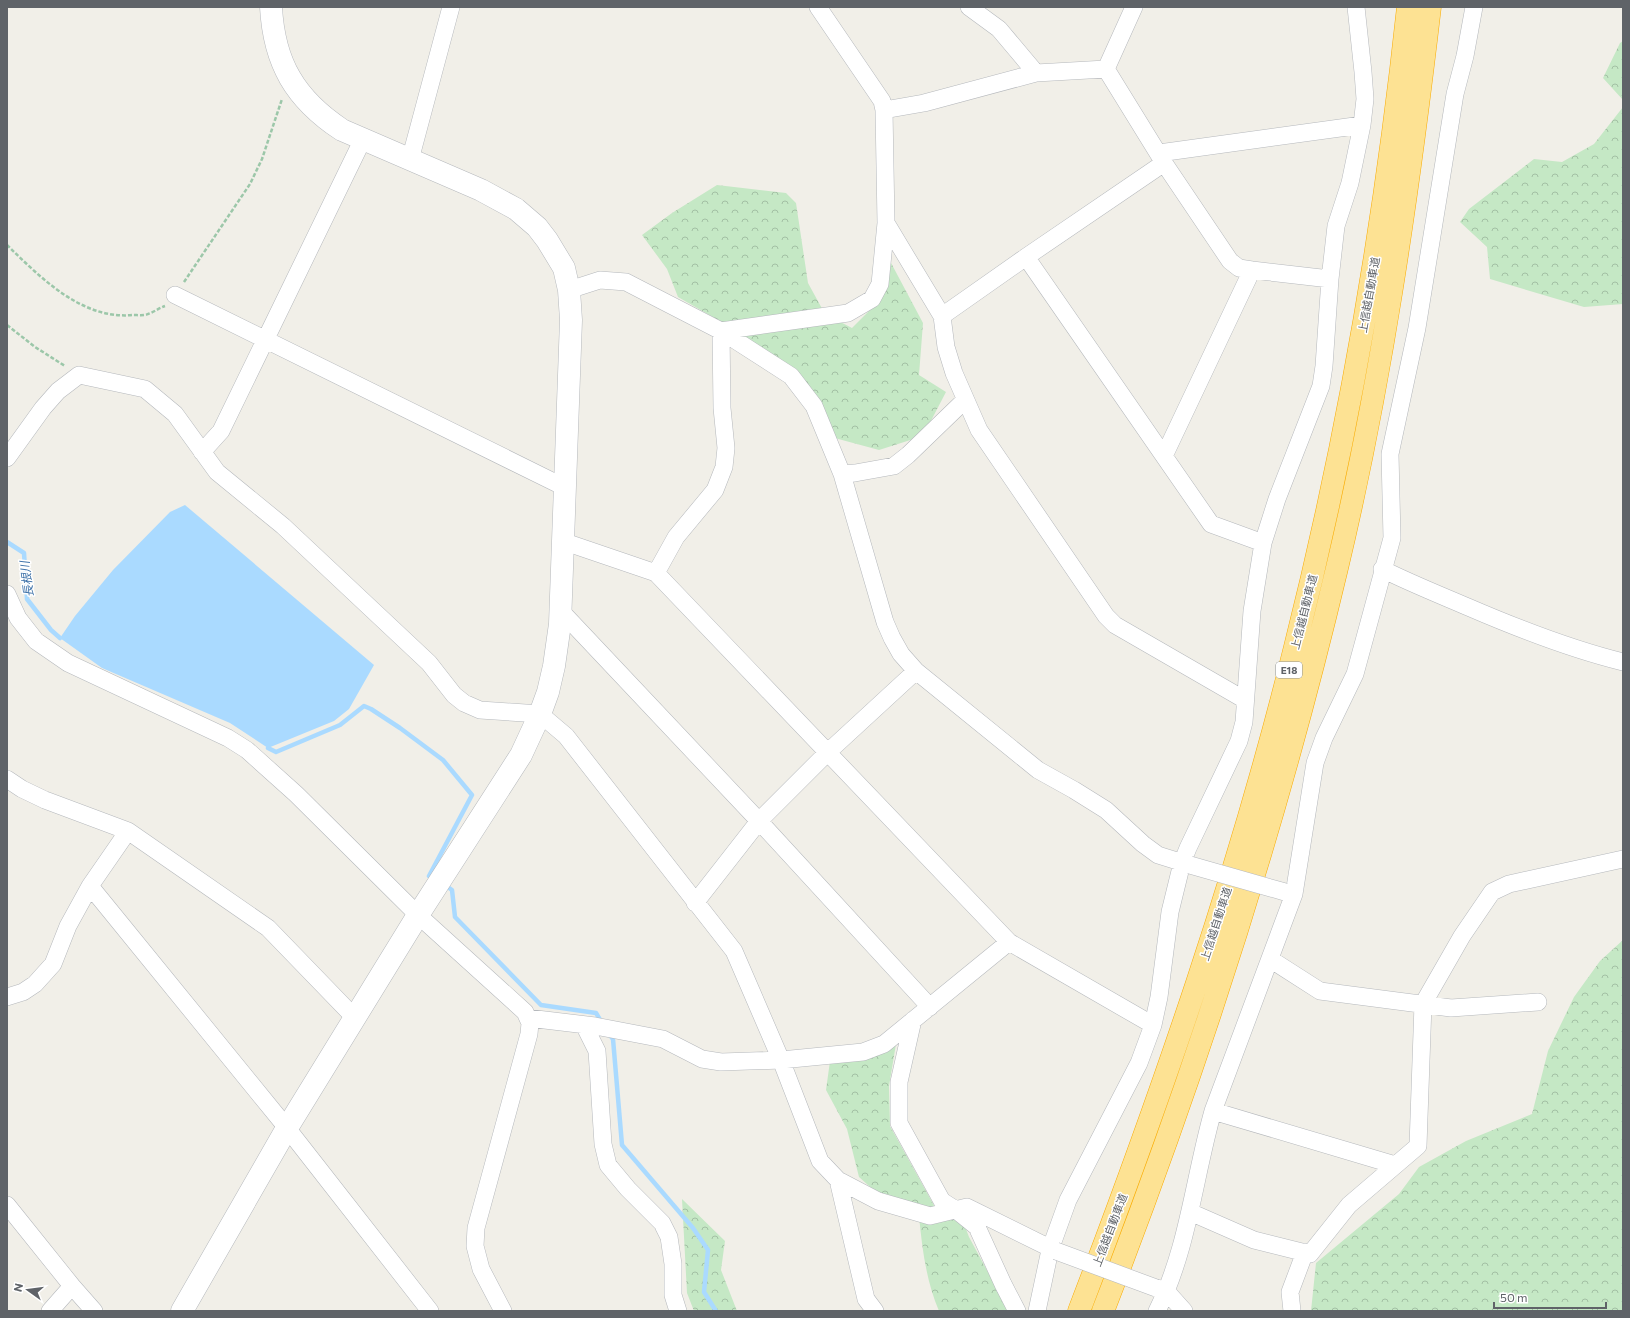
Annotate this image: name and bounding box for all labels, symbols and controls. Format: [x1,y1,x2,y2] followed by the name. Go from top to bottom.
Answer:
[1355,256,1382,334] street label: 上信越自動車道
[17,558,35,598] water label: 長根川
[1288,573,1319,651] street label: 上信越自動車道
[1276,662,1302,678] road number: E18
[1197,885,1234,962] street label: 上信越自動車道
[1090,1192,1129,1268] street label: 上信越自動車道
[8,1270,48,1310] north arrow
[11,1282,25,1293] text: N
[1494,1284,1606,1310] scale bar
[1500,1290,1528,1304] text: 50 m

